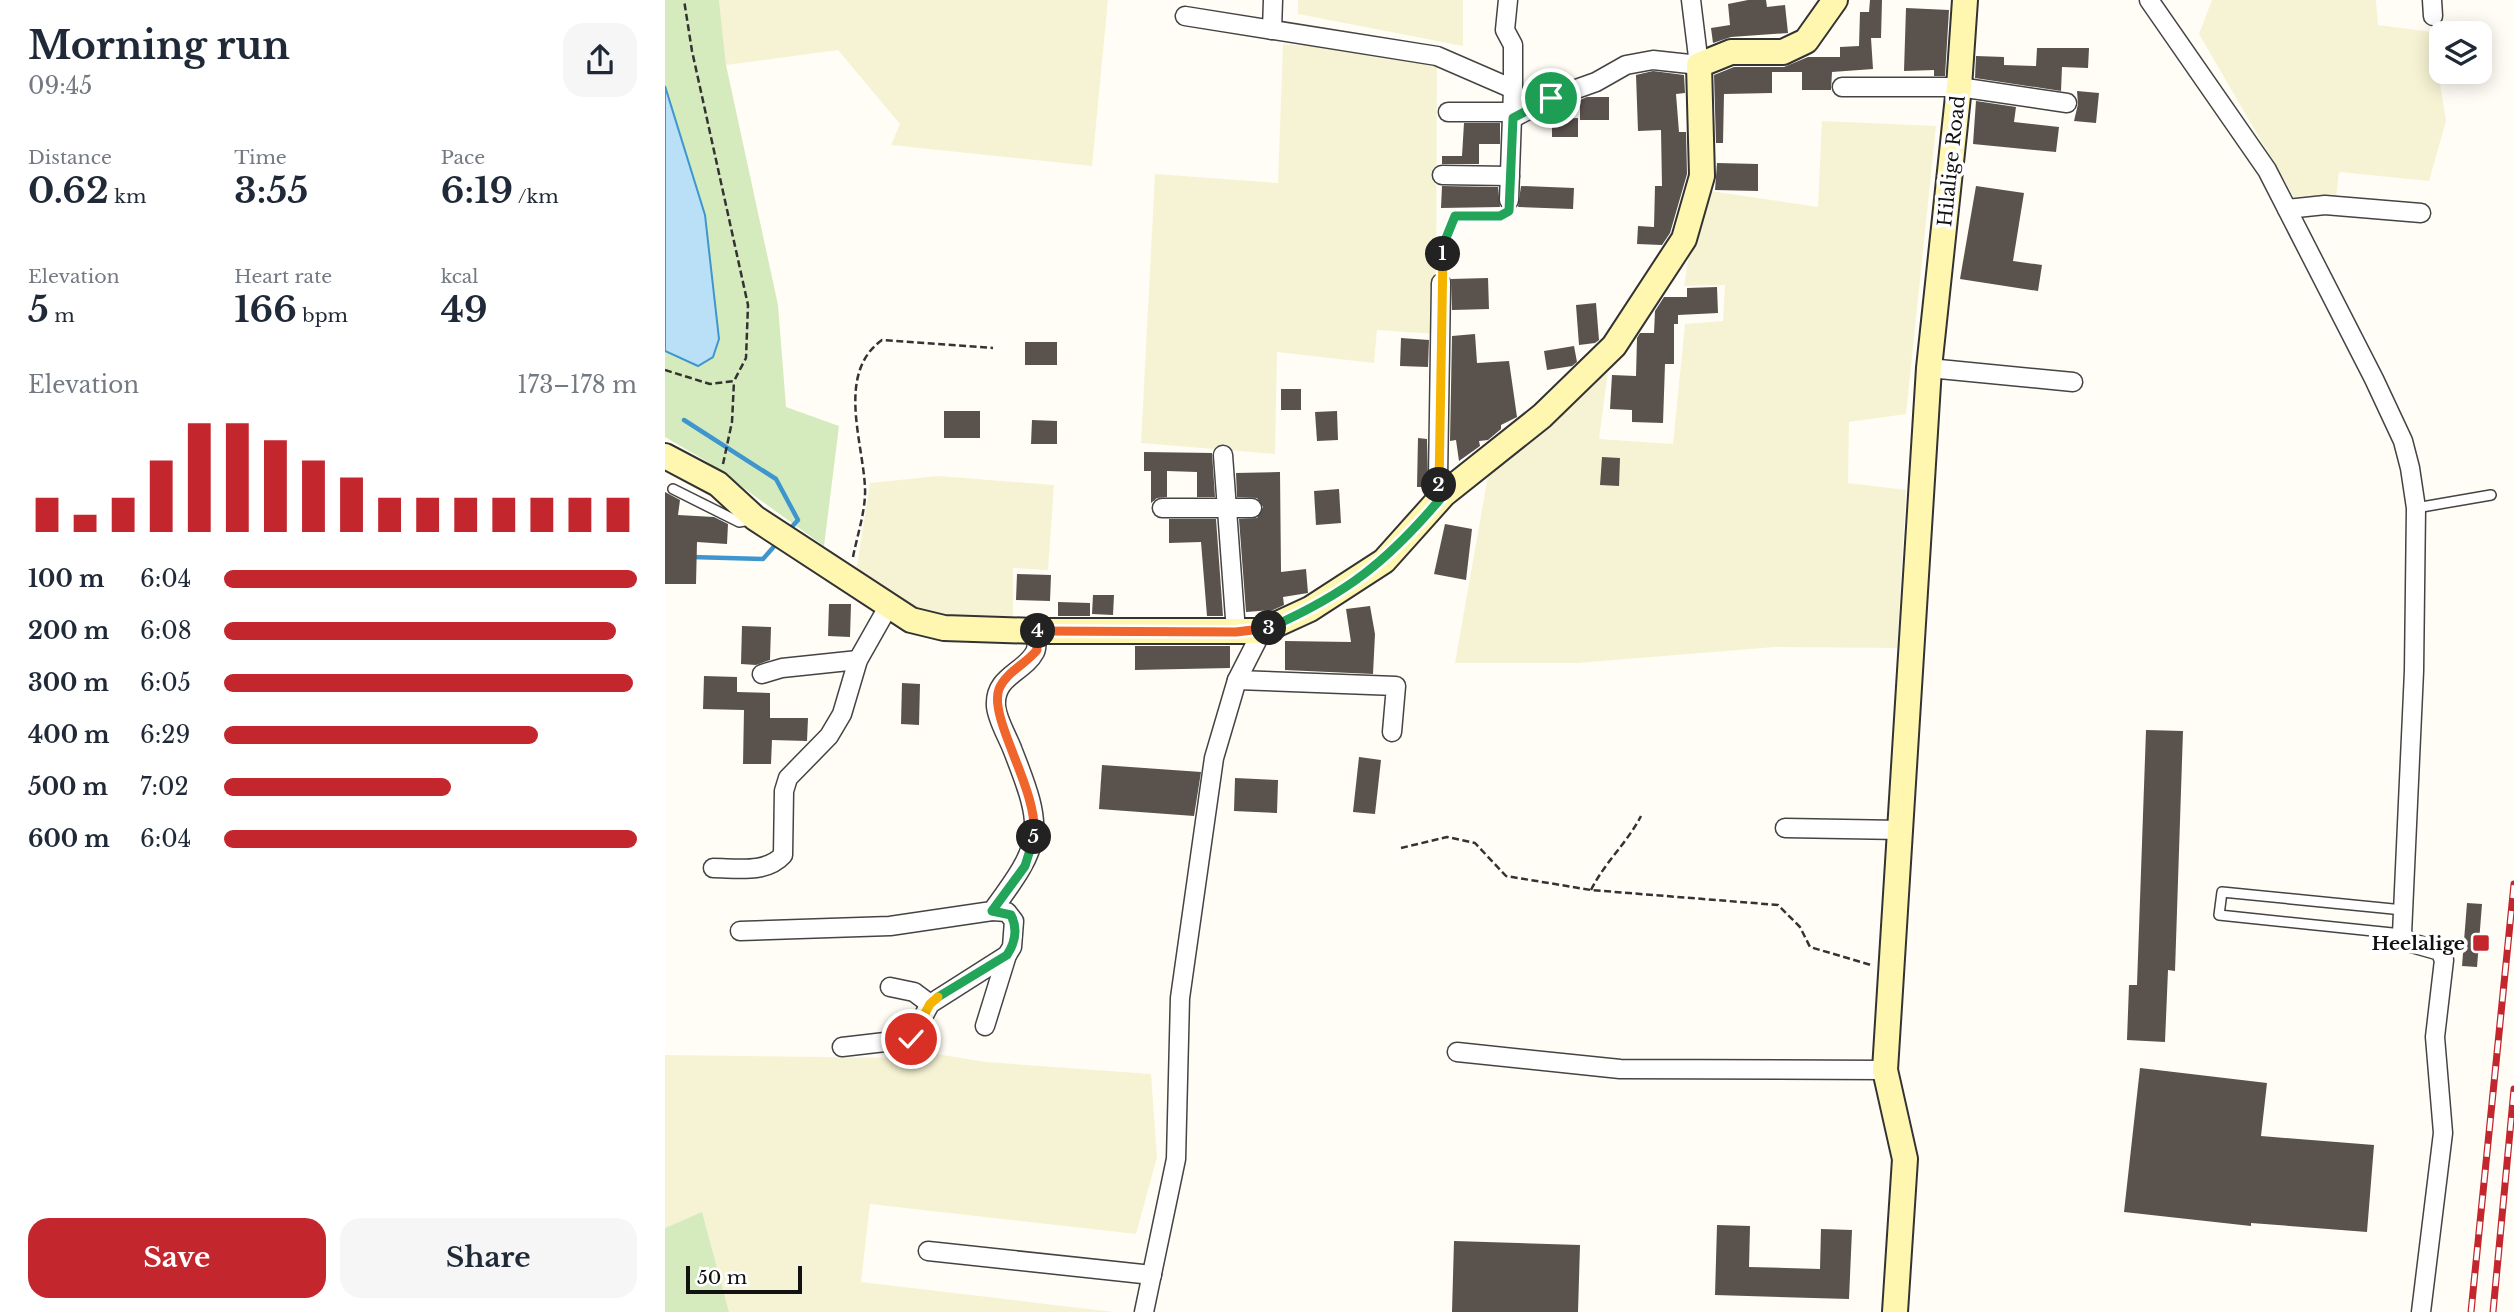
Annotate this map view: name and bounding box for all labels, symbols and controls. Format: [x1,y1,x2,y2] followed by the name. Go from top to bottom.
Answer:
[2429,21,2492,84] map controls
[2429,21,2492,84] button: layers
[28,22,290,69] text: Morning run
[563,23,637,97] button: share
[1521,68,1581,128] pin
[28,72,92,100] text: 09:45
[1532,79,1570,117] icon: arrive
[1933,94,1970,228] street label: Hilalige Road
[28,146,112,169] text: Distance
[234,146,287,169] text: Time
[441,146,485,169] text: Pace
[28,169,109,212] text: 0.62
[234,169,308,212] text: 3:55
[441,169,513,212] text: 6:19
[109,185,146,208] text: km
[513,185,559,208] text: /km
[1425,236,1461,272] pin: 1
[1438,242,1447,265] text: 1
[28,265,120,288] text: Elevation
[234,265,332,288] text: Heart rate
[441,265,479,288] text: kcal
[28,288,49,331] text: 5
[234,288,297,331] text: 166
[441,288,488,331] text: 49
[49,304,75,327] text: m
[297,304,348,327] text: bpm
[28,371,139,399] text: Elevation
[517,371,637,399] text: 173–178 m
[1421,468,1457,503] pin: 2
[1432,473,1445,496] text: 2
[28,565,104,593] text: 100 m
[140,565,191,593] text: 6:04
[1251,610,1287,646] pin: 3
[1021,614,1055,648] pin: 4
[1262,616,1275,639] text: 3
[28,617,109,645] text: 200 m
[140,617,192,645] text: 6:08
[1031,619,1044,642] text: 4
[28,669,109,697] text: 300 m
[140,669,191,697] text: 6:05
[28,721,110,749] text: 400 m
[140,721,190,749] text: 6:29
[28,773,108,801] text: 500 m
[140,773,189,801] text: 7:02
[1017,820,1051,854] pin: 5
[28,825,110,853] text: 600 m
[140,825,191,853] text: 6:04
[1028,825,1039,848] text: 5
[2371,932,2465,955] place label: Heelalige
[2471,933,2491,953] marker: Heelalige
[881,1009,941,1069] pin
[892,1020,930,1058] icon: check
[28,1218,326,1298] button: Save
[340,1218,637,1298] button: Share
[686,1263,801,1295] scale bar
[697,1266,747,1289] text: 50 m

